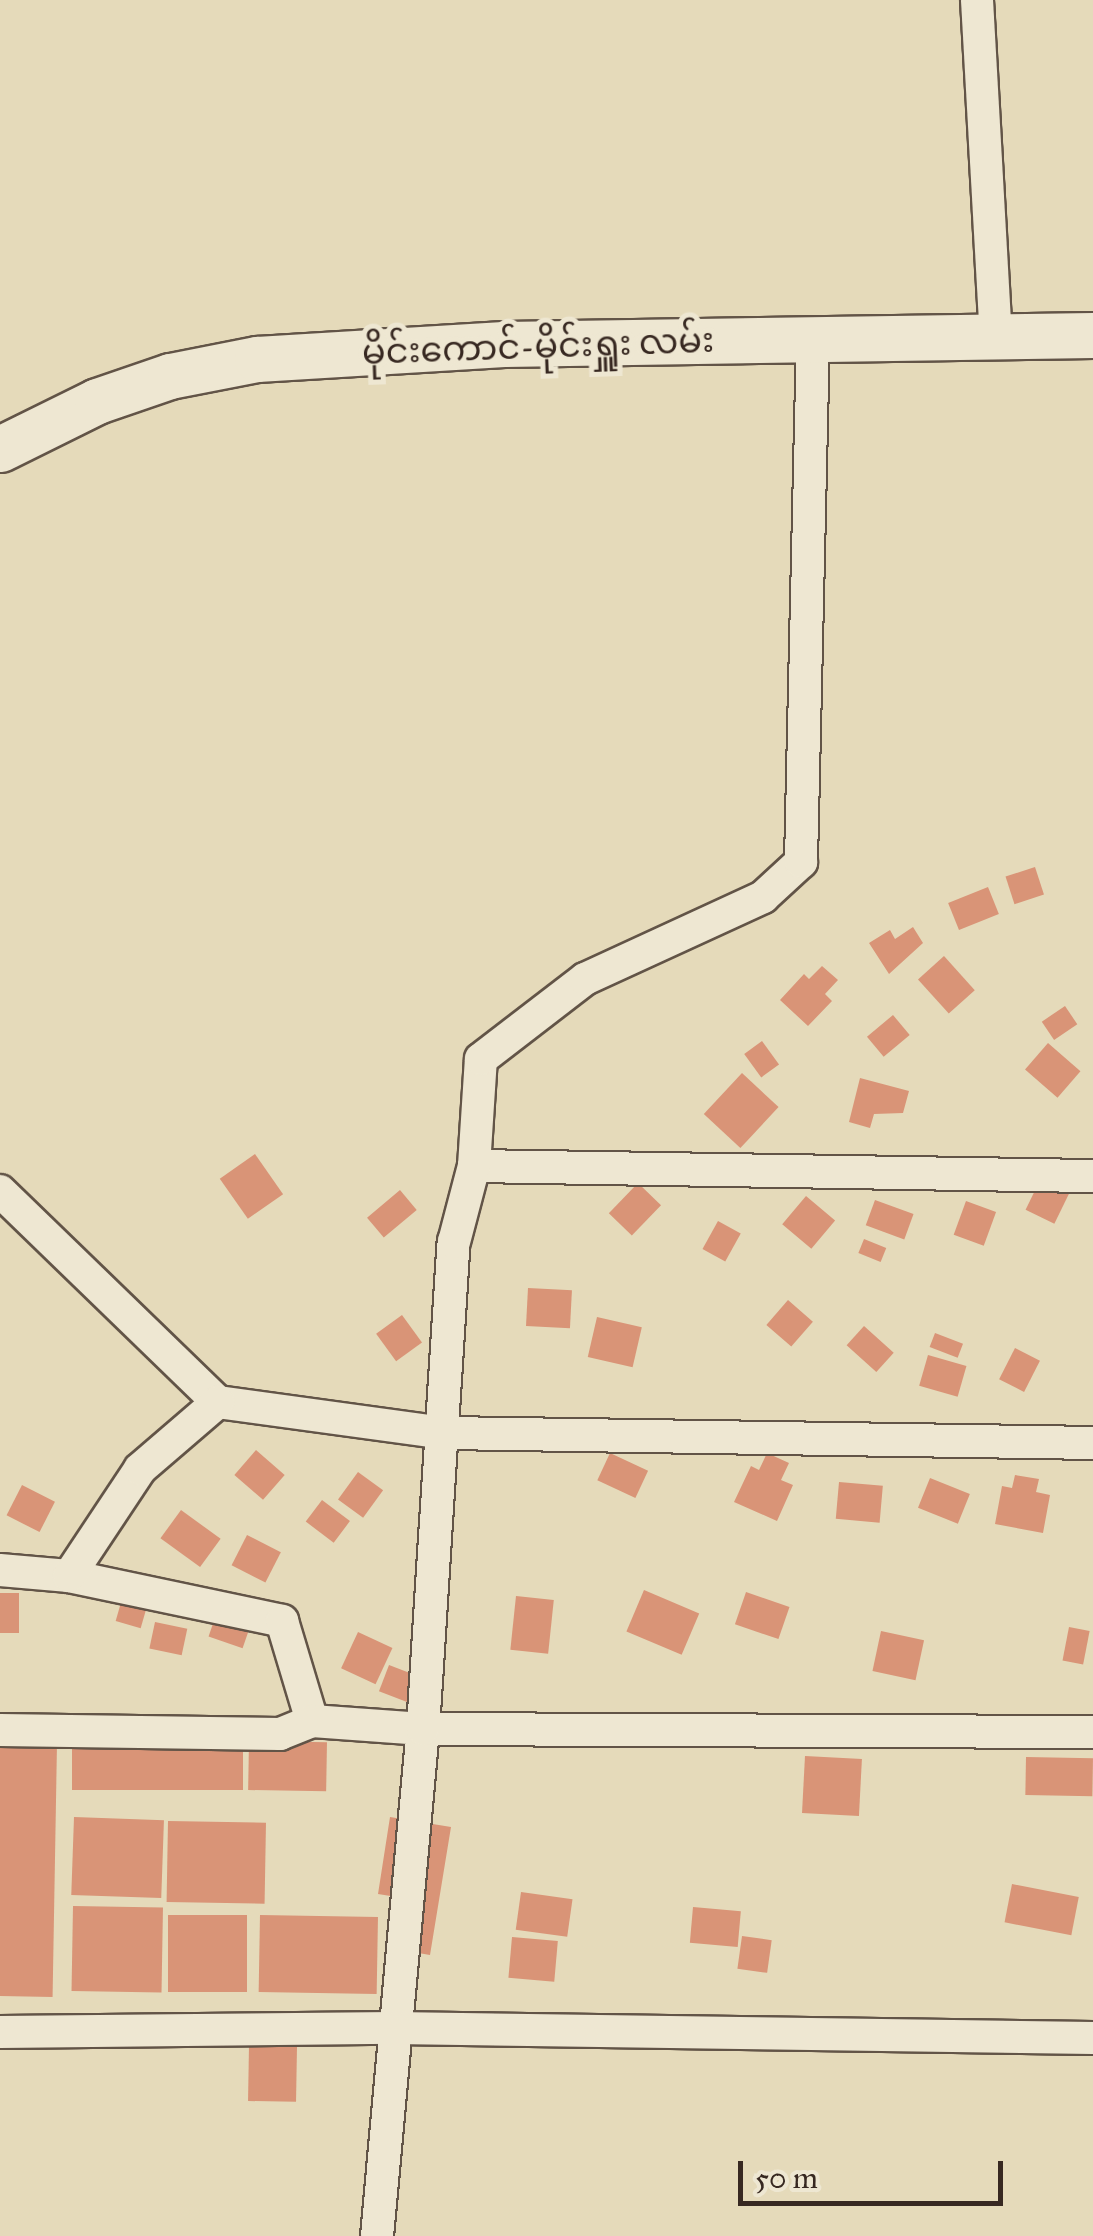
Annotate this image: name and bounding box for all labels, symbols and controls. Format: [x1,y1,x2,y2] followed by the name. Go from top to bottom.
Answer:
[361,320,715,374] street label: မိုင်းကောင်-မိုင်းရှူး လမ်း
[743,2141,1008,2203] scale bar
[755,2160,818,2196] text: 50 m

